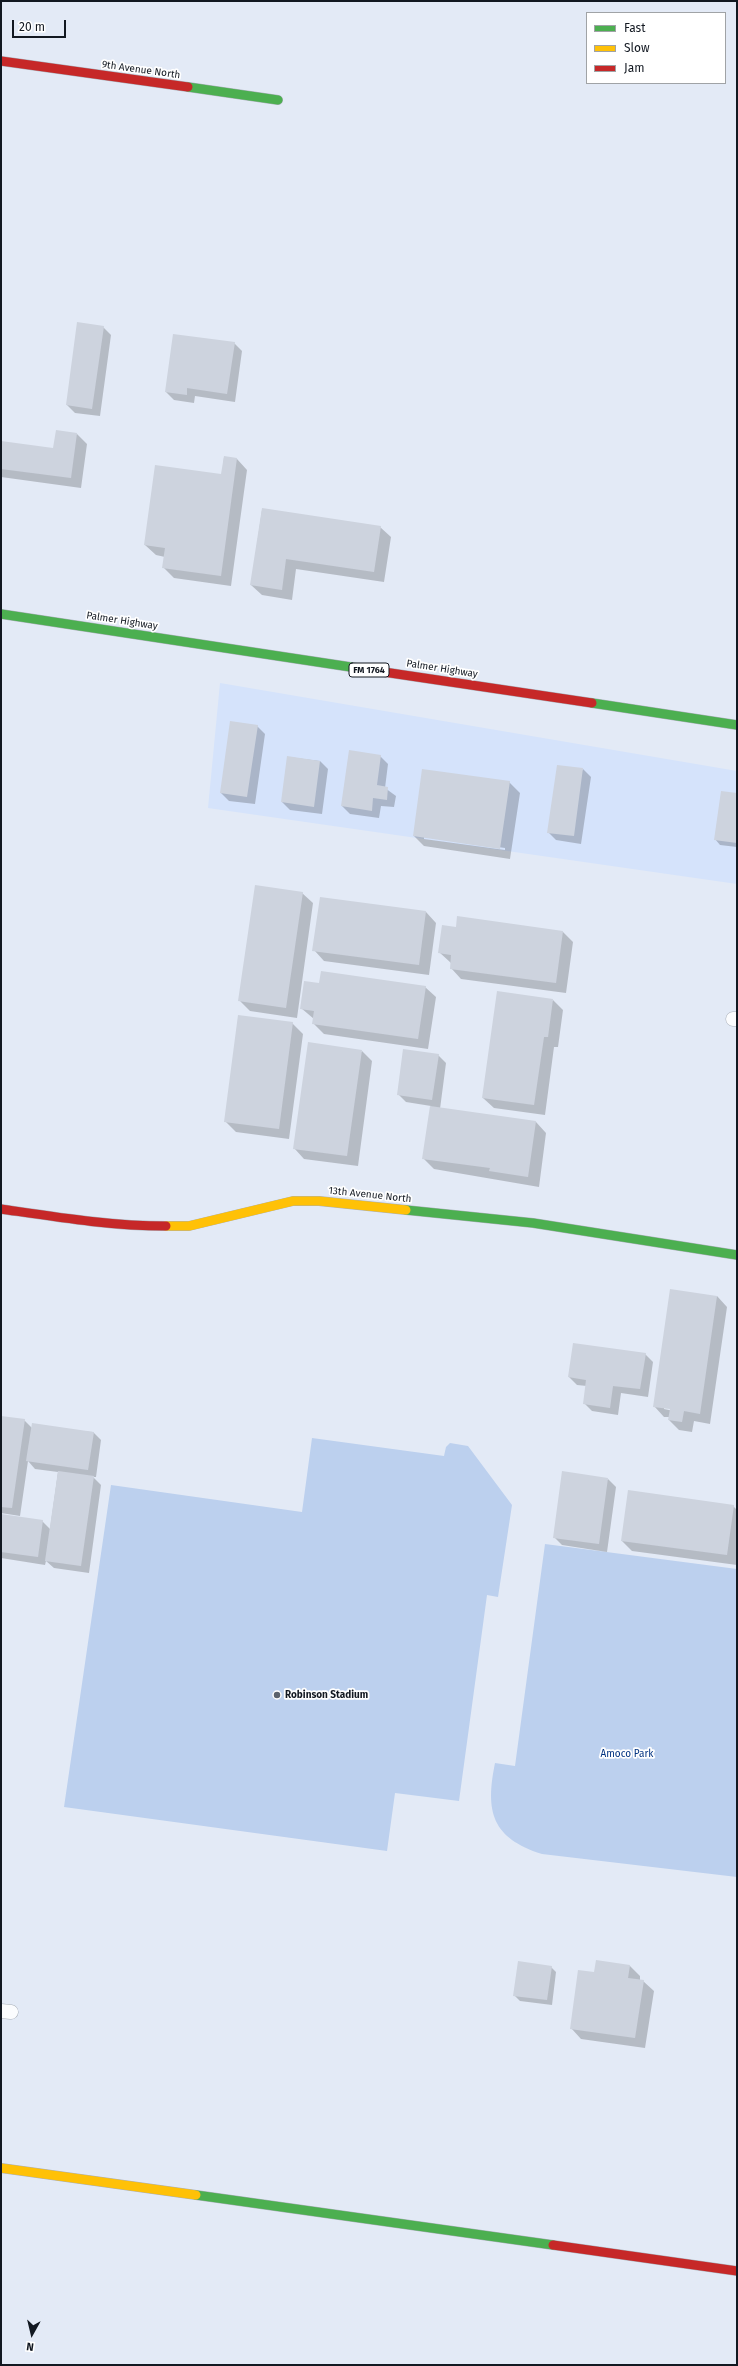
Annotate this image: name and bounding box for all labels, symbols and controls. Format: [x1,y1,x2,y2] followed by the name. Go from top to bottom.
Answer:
[14,12,68,38] scale bar
[586,12,726,84] legend
[19,20,45,34] text: 20 m
[624,21,646,35] text: Fast
[624,41,650,55] text: Slow
[101,59,181,81] street label: 9th Avenue North
[624,61,644,75] text: Jam
[86,609,158,633] street label: Palmer Highway
[406,657,478,681] street label: Palmer Highway
[349,663,389,677] road number: FM 1764
[328,1185,412,1205] street label: 13th Avenue North
[285,1689,368,1701] place label: Robinson Stadium
[272,1690,282,1700] marker: Robinson Stadium
[601,1748,653,1760] park label: Amoco Park
[12,2314,52,2354] north arrow
[26,2339,35,2353] text: N

